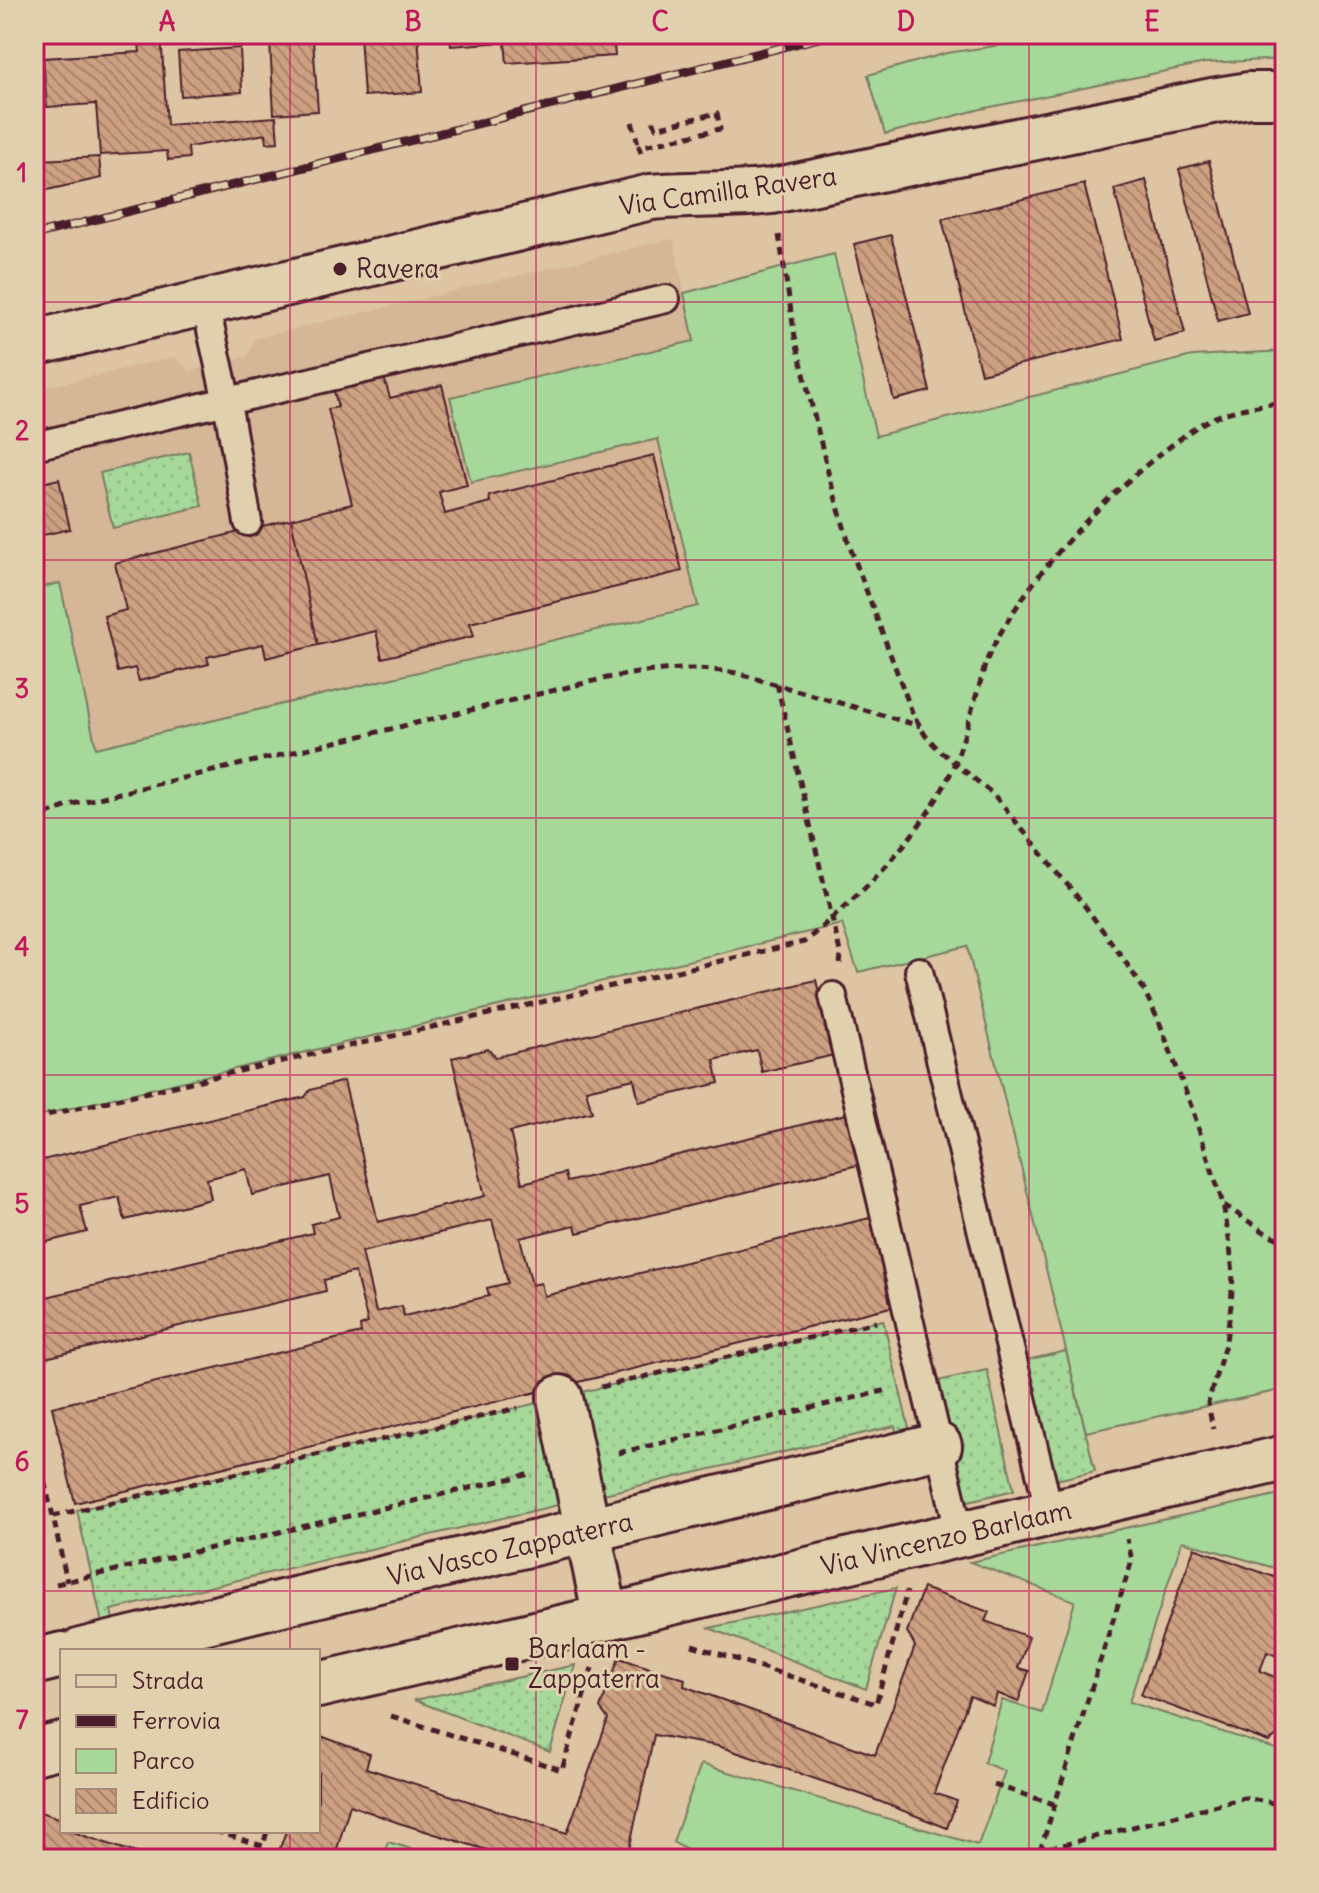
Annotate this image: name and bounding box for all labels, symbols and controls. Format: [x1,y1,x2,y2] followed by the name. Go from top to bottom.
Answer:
[159,5,176,38] text: A
[404,5,422,38] text: B
[651,5,669,38] text: C
[897,5,915,38] text: D
[1144,5,1160,38] text: E
[17,156,27,189] text: 1
[617,159,839,222] street label: Via Camilla Ravera
[356,252,439,285] place label: Ravera
[331,260,349,278] marker: Ravera
[15,414,29,447] text: 2
[15,672,29,705] text: 3
[14,930,30,963] text: 4
[15,1187,30,1220] text: 5
[14,1445,30,1478] text: 6
[818,1493,1074,1582] street label: Via Vincenzo Barlaam
[384,1504,636,1593] street label: Via Vasco Zappaterra
[528,1632,660,1695] place label: Barlaam - Zappaterra
[60,1649,320,1833] legend
[503,1655,521,1673] marker: Barlaam - Zappaterra
[132,1665,204,1695] text: Strada
[16,1703,29,1736] text: 7
[132,1705,221,1735] text: Ferrovia
[132,1745,195,1775] text: Parco
[132,1785,210,1815] text: Edificio

